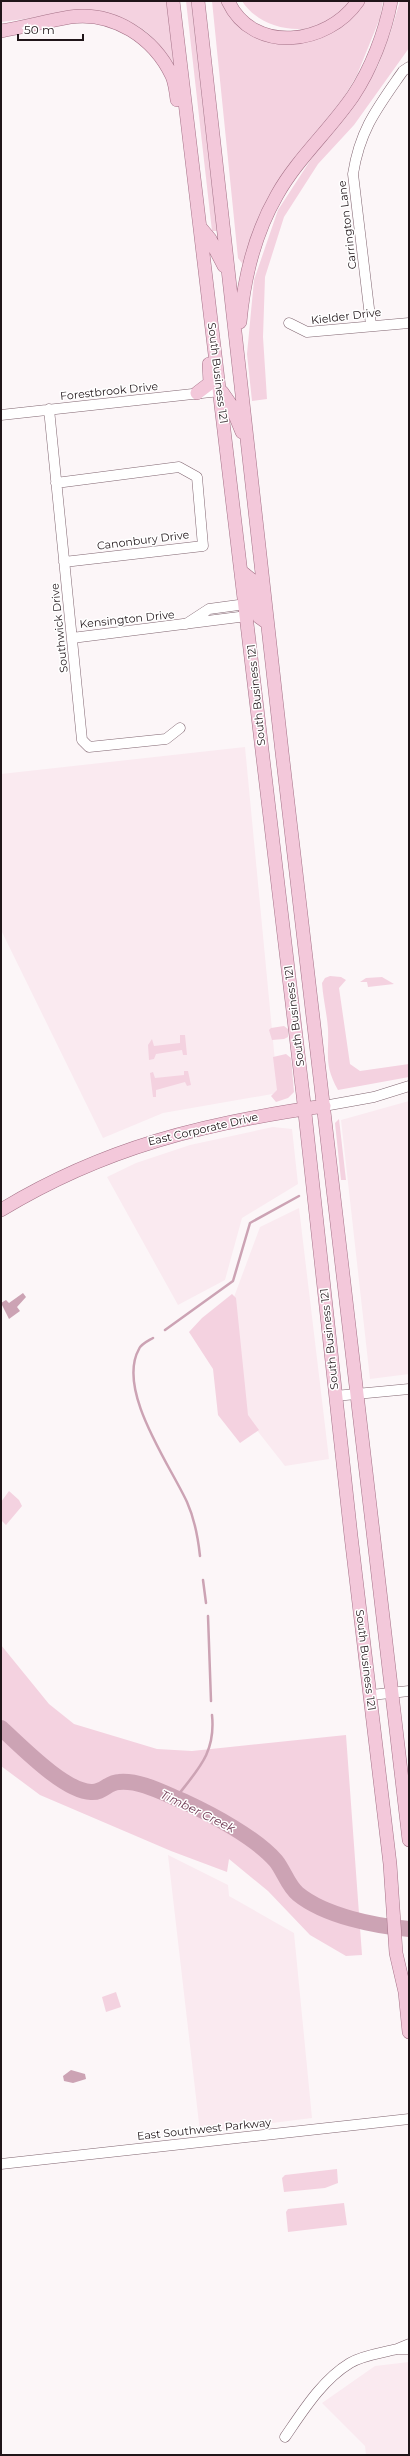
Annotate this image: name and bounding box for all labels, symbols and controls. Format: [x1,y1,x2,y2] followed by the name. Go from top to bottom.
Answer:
[18,16,83,42] scale bar
[24,22,55,37] text: 50 m
[335,179,359,270] street label: Carrington Lane
[310,305,382,327] street label: Kielder Drive
[205,322,231,424] street label: South Business 121
[59,379,159,403] street label: Forestbrook Drive
[96,527,190,553] street label: Canonbury Drive
[47,582,71,673] street label: Southwick Drive
[79,607,175,631] street label: Kensington Drive
[244,644,268,746] street label: South Business 121
[281,965,307,1067] street label: South Business 121
[147,1109,260,1148] street label: East Corporate Drive
[317,1288,341,1390] street label: South Business 121
[353,1609,379,1711] street label: South Business 121
[158,1786,239,1836] water label: Timber Creek
[136,2115,272,2143] street label: East Southwest Parkway

